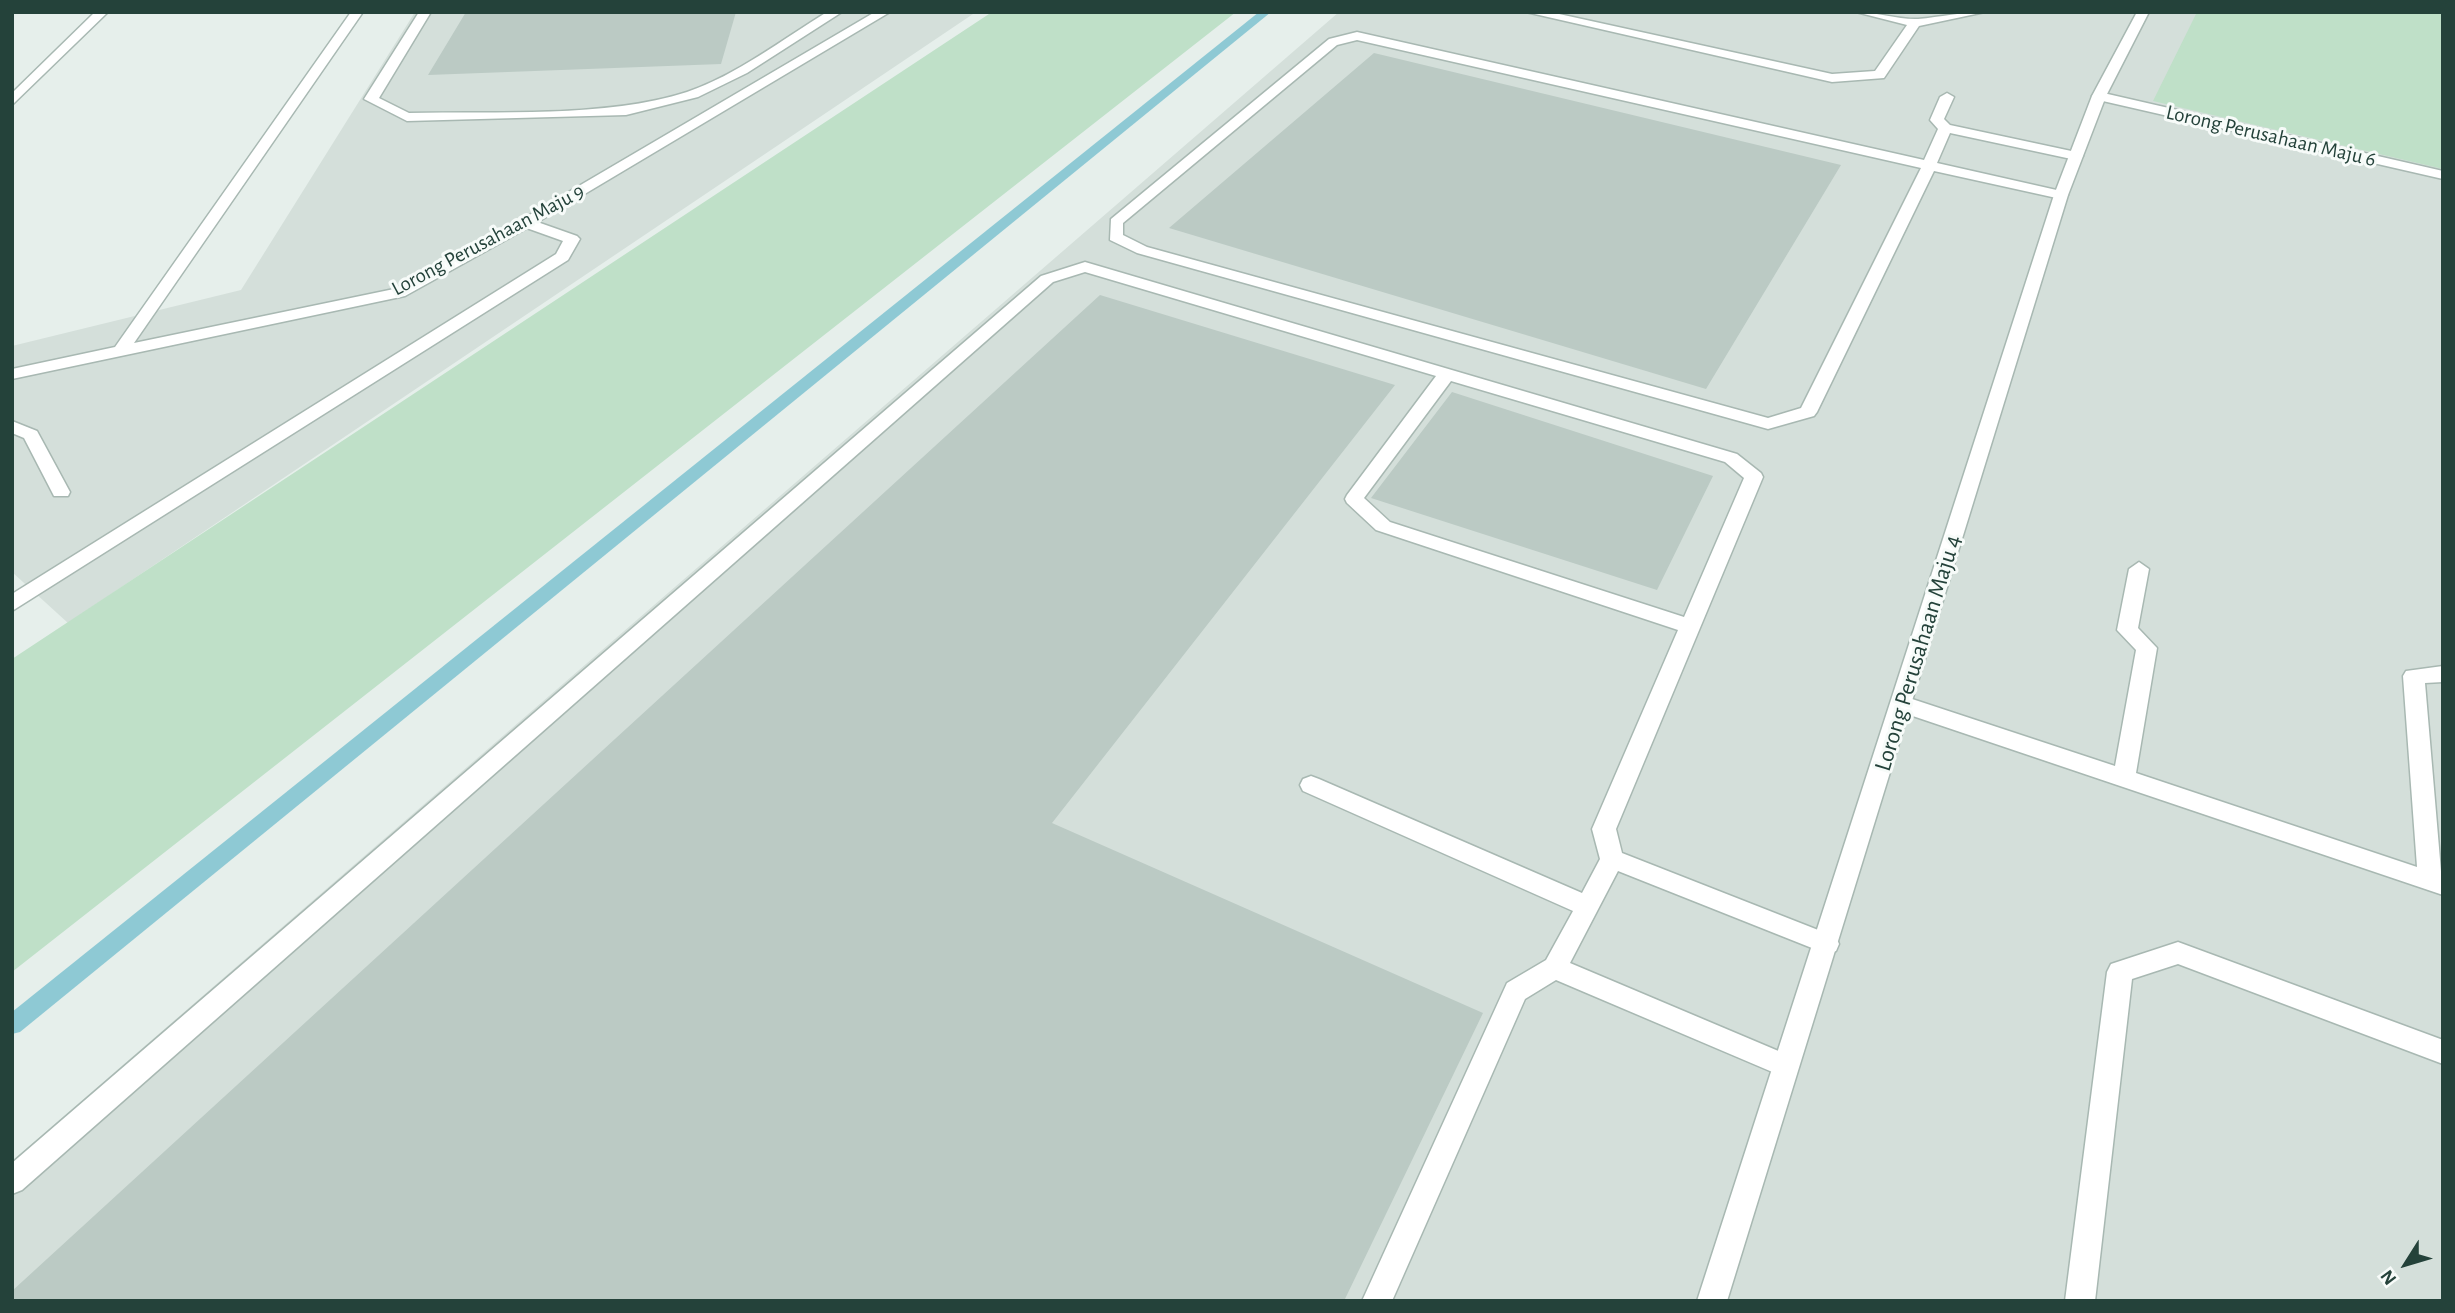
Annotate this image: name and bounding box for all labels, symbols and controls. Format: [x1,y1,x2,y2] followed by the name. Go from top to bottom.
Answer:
[2164,100,2378,172] street label: Lorong Perusahaan Maju 6
[387,178,589,302] street label: Lorong Perusahaan Maju 9
[1868,531,1968,775] street label: Lorong Perusahaan Maju 4
[2371,1229,2441,1299] north arrow
[2377,1266,2400,1288] text: N

